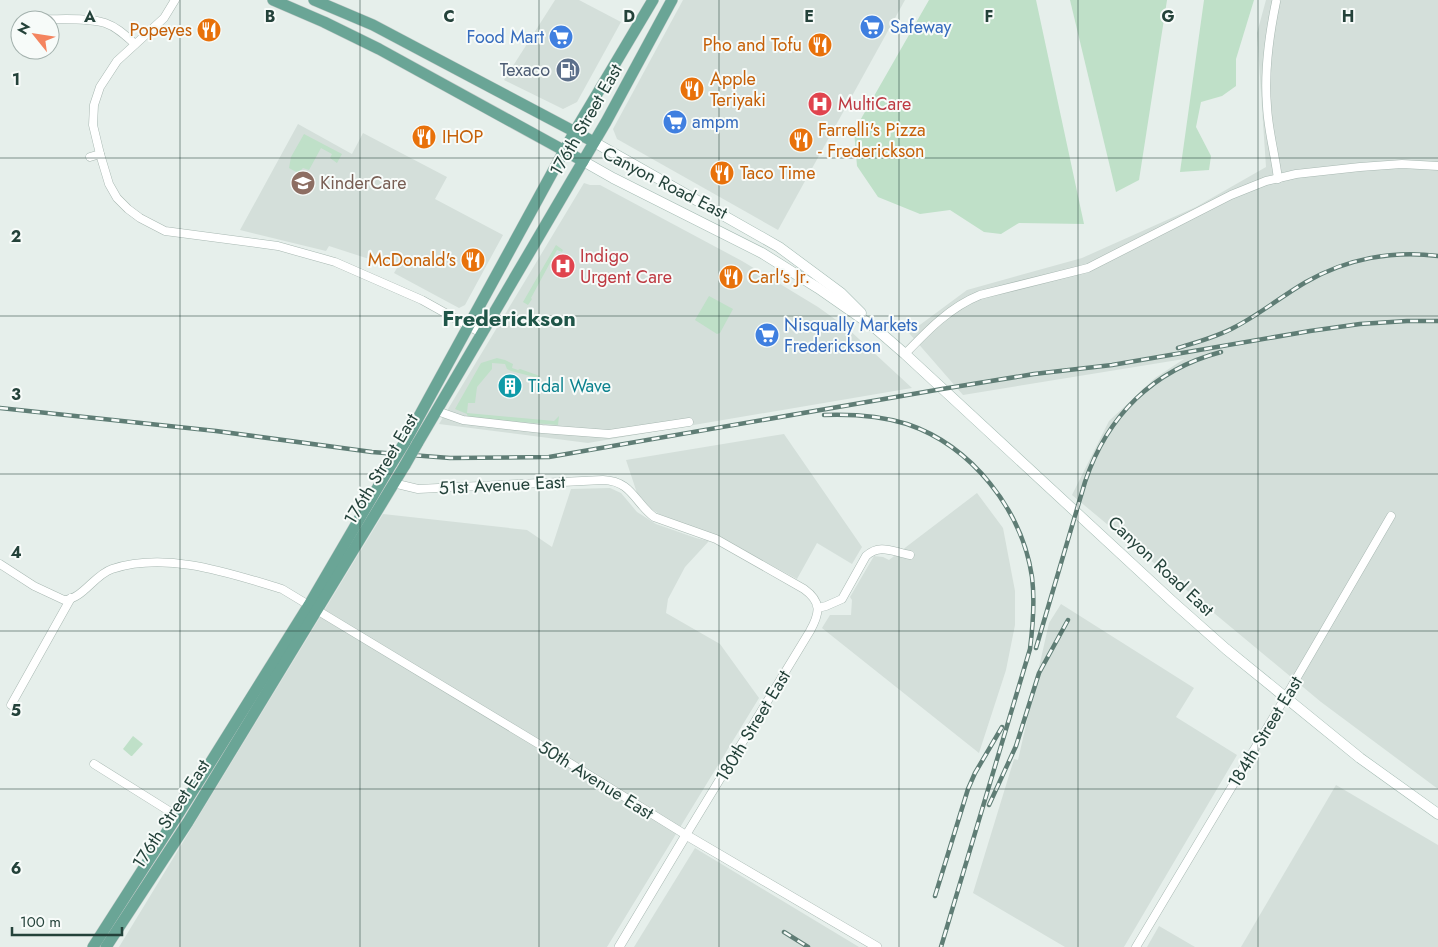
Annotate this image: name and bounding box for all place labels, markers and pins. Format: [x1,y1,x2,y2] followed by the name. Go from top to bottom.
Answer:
[859,14,885,40] supermarket icon: Safeway
[890,14,951,40] place label: Safeway
[129,17,192,43] place label: Popeyes
[196,17,222,43] restaurant icon: Popeyes
[466,24,545,50] place label: Food Mart
[548,24,574,50] supermarket icon: Food Mart
[703,32,802,58] place label: Pho and Tofu
[807,32,833,58] restaurant icon: Pho and Tofu
[500,57,550,83] place label: Texaco
[555,57,581,83] fuel station icon: Texaco
[710,66,766,113] place label: Apple Teriyaki
[679,76,705,102] restaurant icon: Apple Teriyaki
[807,91,833,117] hospital icon: MultiCare
[838,91,911,117] place label: MultiCare
[662,109,688,135] supermarket icon: ampm
[692,109,739,135] place label: ampm
[818,117,926,164] place label: Farrelli's Pizza - Frederickson
[411,124,437,150] restaurant icon: IHOP
[442,124,483,150] place label: IHOP
[788,127,814,153] restaurant icon: Farrelli's Pizza - Frederickson
[709,160,735,186] restaurant icon: Taco Time
[740,160,815,186] place label: Taco Time
[290,170,316,196] school or university icon: KinderCare
[320,170,406,196] place label: KinderCare
[580,243,672,290] place label: Indigo Urgent Care
[368,247,456,273] place label: McDonald's
[460,247,486,273] restaurant icon: McDonald's
[550,253,576,279] hospital icon: Indigo Urgent Care
[718,264,744,290] restaurant icon: Carl's Jr.
[748,264,810,290] place label: Carl's Jr.
[784,312,918,359] place label: Nisqually Markets Frederickson
[754,322,780,348] supermarket icon: Nisqually Markets Frederickson
[497,373,523,399] building icon: Tidal Wave
[528,373,611,399] place label: Tidal Wave

